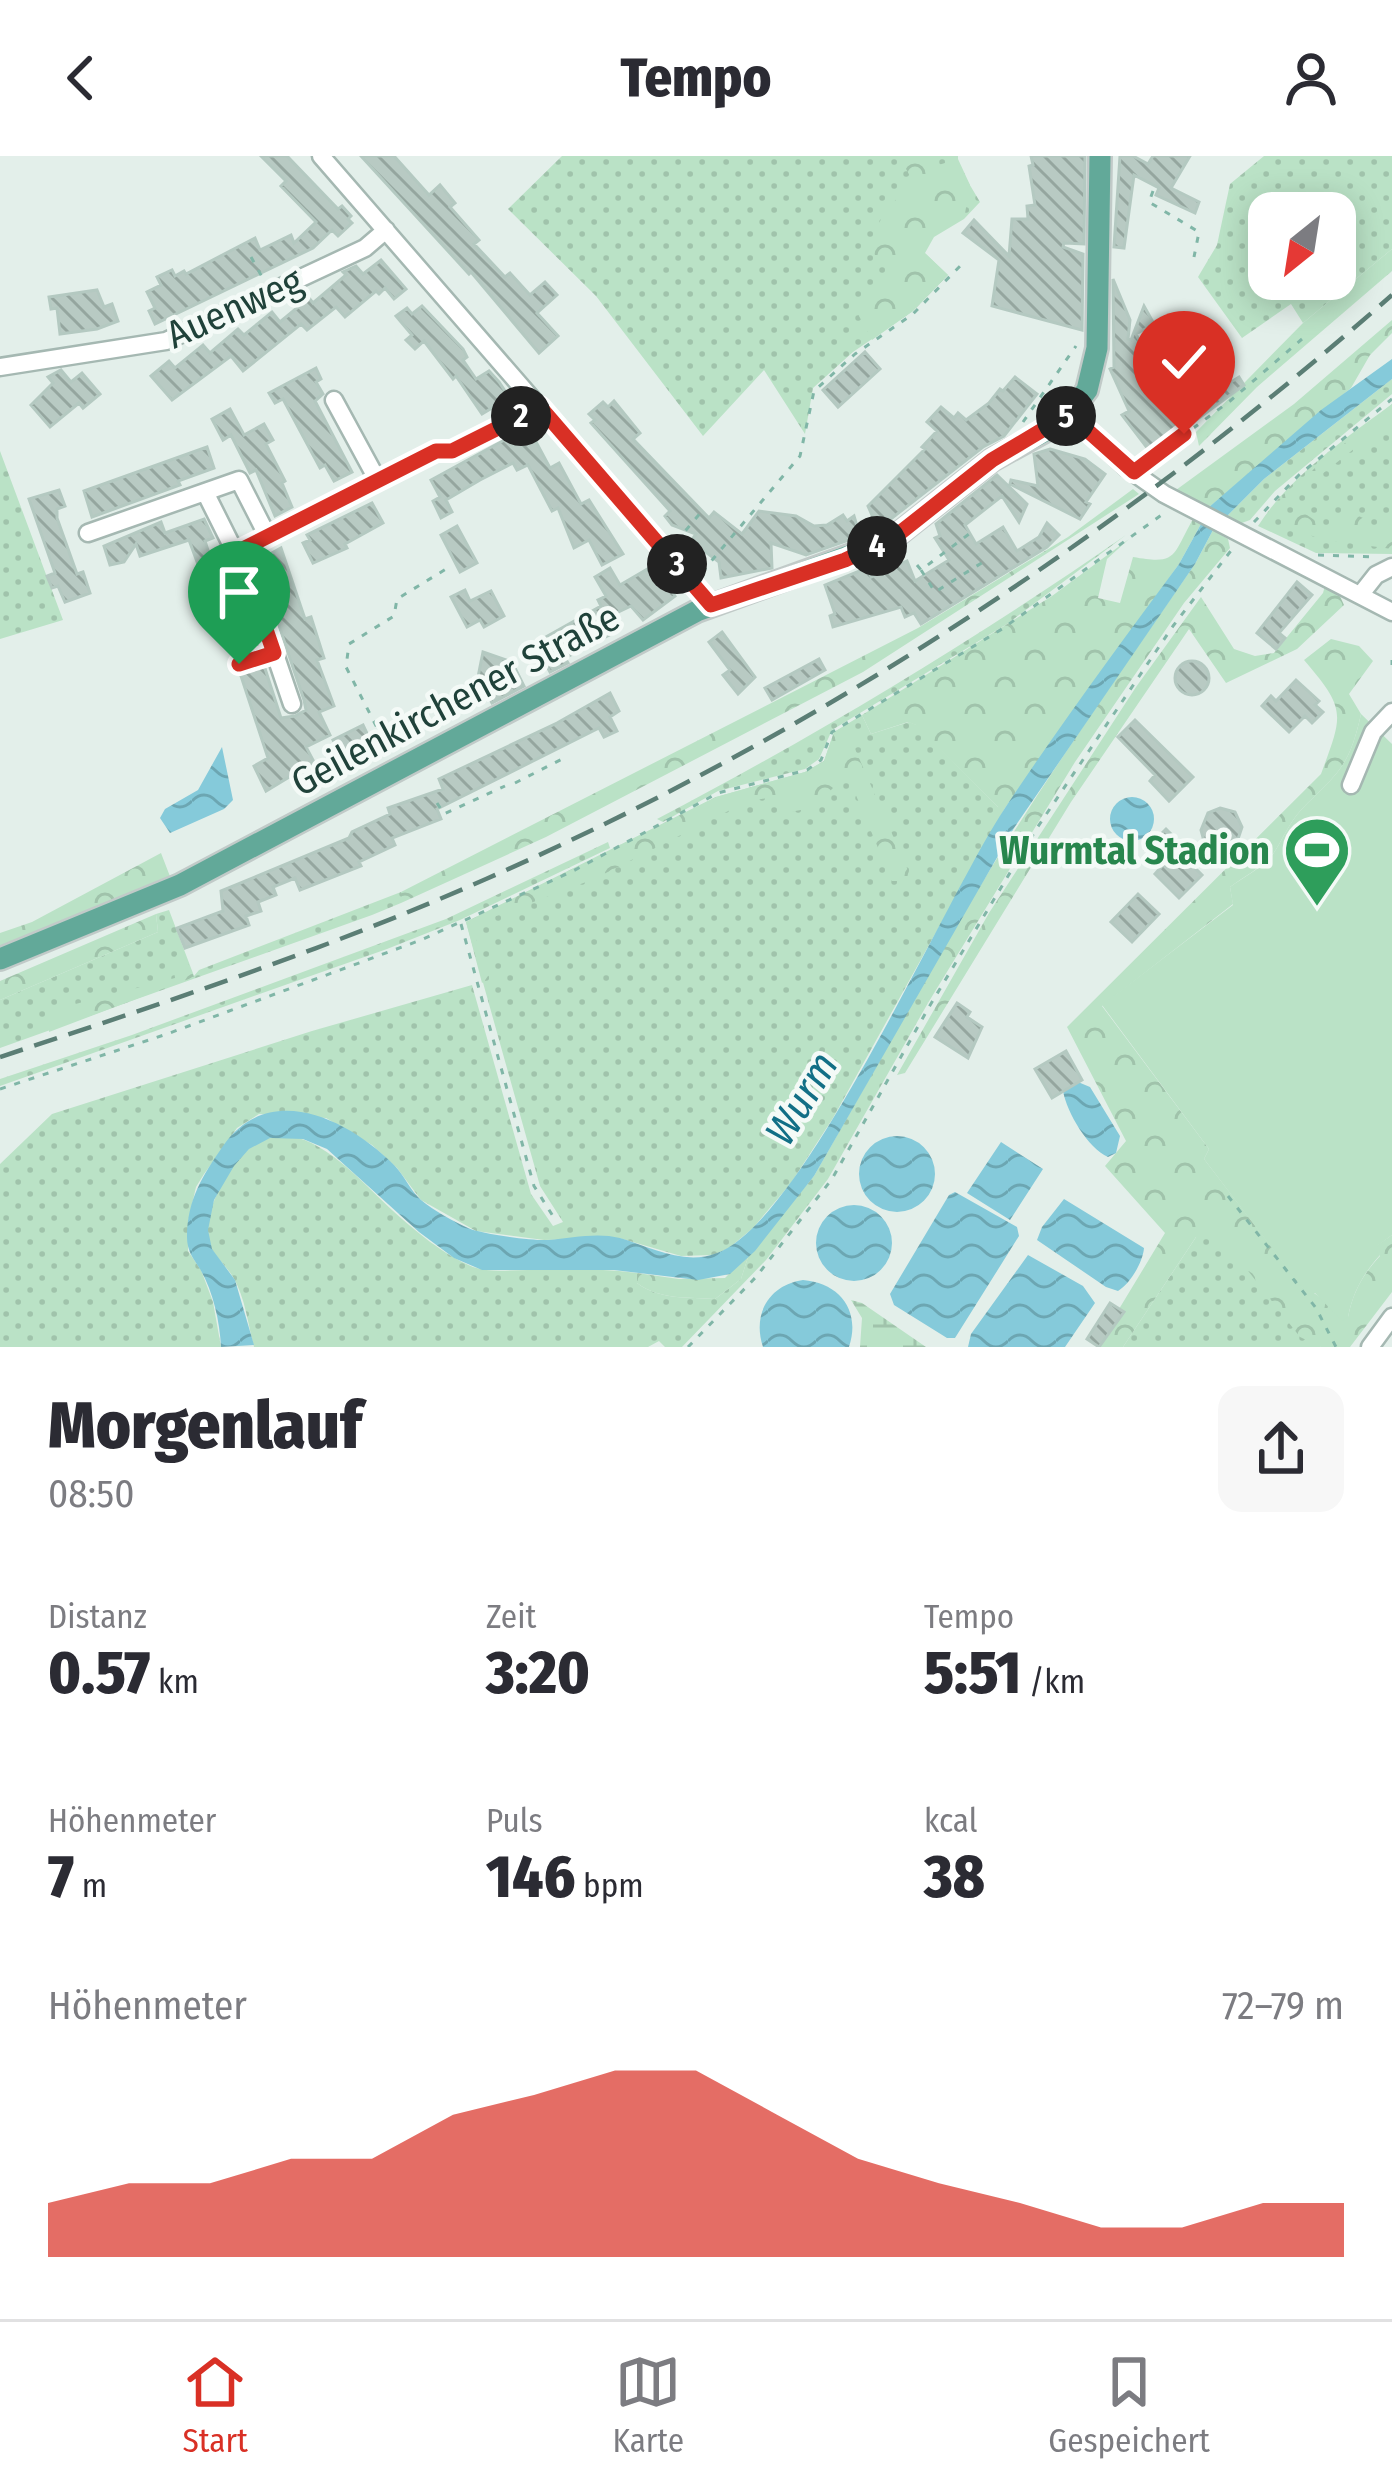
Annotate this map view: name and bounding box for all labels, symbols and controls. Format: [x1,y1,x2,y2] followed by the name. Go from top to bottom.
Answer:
[48,45,114,111] icon: back
[1278,45,1344,111] icon: person
[621,46,771,110] text: Tempo
[1248,192,1356,300] north arrow
[1248,192,1356,300] map controls
[159,257,310,358] street label: Auenweg
[1133,311,1235,434] pin
[1151,329,1217,395] icon: check
[491,386,551,446] pin: 2
[1036,386,1096,446] pin: 5
[513,396,529,436] text: 2
[1058,396,1074,436] text: 5
[847,516,907,576] pin: 4
[869,526,885,566] text: 4
[647,534,707,594] pin: 3
[188,541,290,664] pin
[669,544,685,584] text: 3
[206,559,272,625] icon: arrive
[284,594,627,806] street label: Geilenkirchener Straße
[1282,815,1352,909] sports icon: Wurmtal Stadion
[999,828,1270,874] place label: Wurmtal Stadion
[755,1043,849,1154] water label: Wurm
[48,1386,362,1465] text: Morgenlauf
[1218,1386,1344,1512] button: share
[48,1471,134,1517] text: 08:50
[48,1597,147,1637] text: Distanz
[486,1597,536,1637] text: Zeit
[924,1597,1014,1637] text: Tempo
[48,1637,150,1709] text: 0.57
[486,1637,590,1709] text: 3:20
[924,1637,1021,1709] text: 5:51
[150,1662,199,1702] text: km
[1021,1662,1085,1702] text: /km
[48,1801,216,1841] text: Höhenmeter
[486,1801,543,1841] text: Puls
[924,1801,977,1841] text: kcal
[48,1841,74,1913] text: 7
[486,1841,575,1913] text: 146
[924,1841,985,1913] text: 38
[74,1866,107,1906] text: m
[575,1866,644,1906] text: bpm
[48,1983,247,2029] text: Höhenmeter
[1222,1983,1344,2029] text: 72–79 m
[182,2349,248,2461] tab: Start
[612,2349,684,2461] tab: Karte
[1048,2349,1210,2461] tab: Gespeichert

